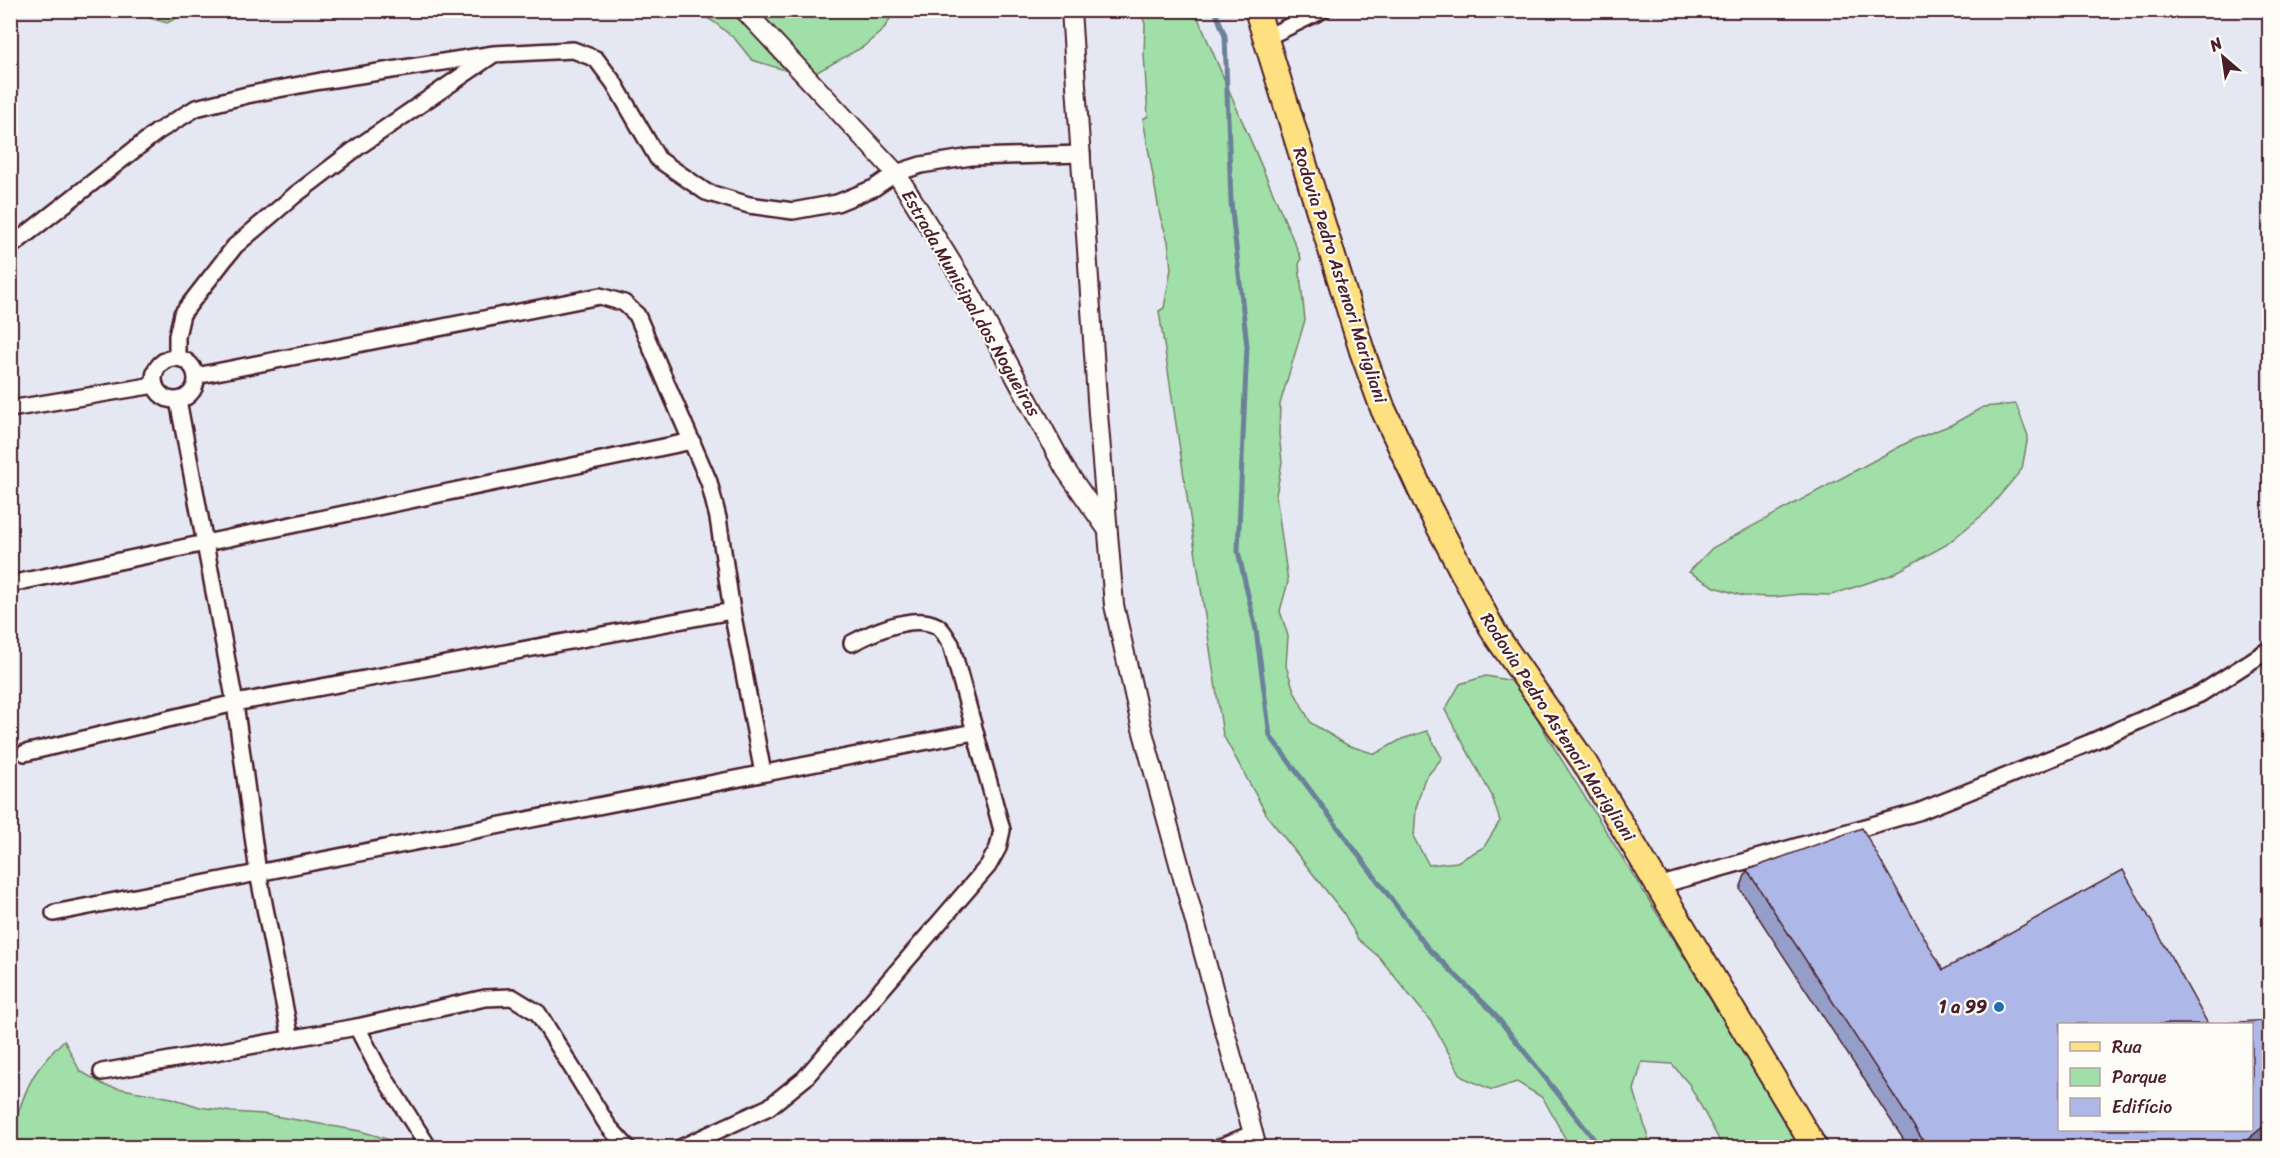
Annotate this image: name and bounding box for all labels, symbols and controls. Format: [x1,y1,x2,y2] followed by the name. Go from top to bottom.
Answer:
[2193,27,2253,87] north arrow
[2203,29,2229,60] text: N
[1283,143,1397,408] street label: Rodovia Pedro Astenori Marigliani
[893,183,1050,423] street label: Estrada Municipal dos Nogueiras
[1472,606,1645,849] street label: Rodovia Pedro Astenori Marigliani
[1939,991,1987,1023] place label: 1 a 99
[1992,1000,2006,1014] marker: 1 a 99
[2058,1023,2253,1131] legend
[2112,1031,2143,1063] text: Rua
[2112,1061,2167,1093] text: Parque
[2112,1091,2172,1123] text: Edifício

